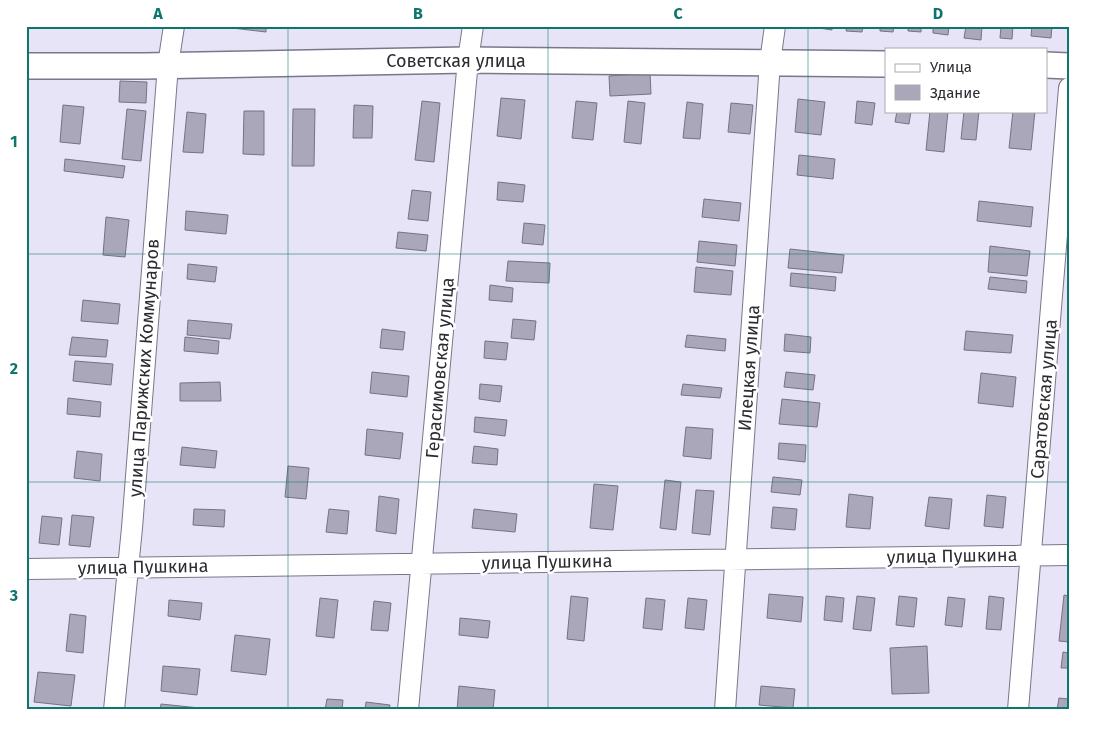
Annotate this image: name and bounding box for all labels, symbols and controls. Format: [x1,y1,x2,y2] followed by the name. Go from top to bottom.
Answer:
[152,4,163,23] text: A
[413,4,423,23] text: B
[673,4,683,23] text: C
[933,4,943,23] text: D
[885,48,1048,112] legend
[386,50,526,72] street label: Советская улица
[930,58,972,76] text: Улица
[930,84,980,102] text: Здание
[10,132,18,151] text: 1
[124,238,164,498] street label: улица Парижских Коммунаров
[421,276,459,460] street label: Герасимовская улица
[734,304,764,432] street label: Илецкая улица
[1026,318,1062,480] street label: Саратовская улица
[10,359,18,378] text: 2
[886,544,1018,568] street label: улица Пушкина
[481,550,613,574] street label: улица Пушкина
[77,555,209,579] street label: улица Пушкина
[9,586,18,605] text: 3

